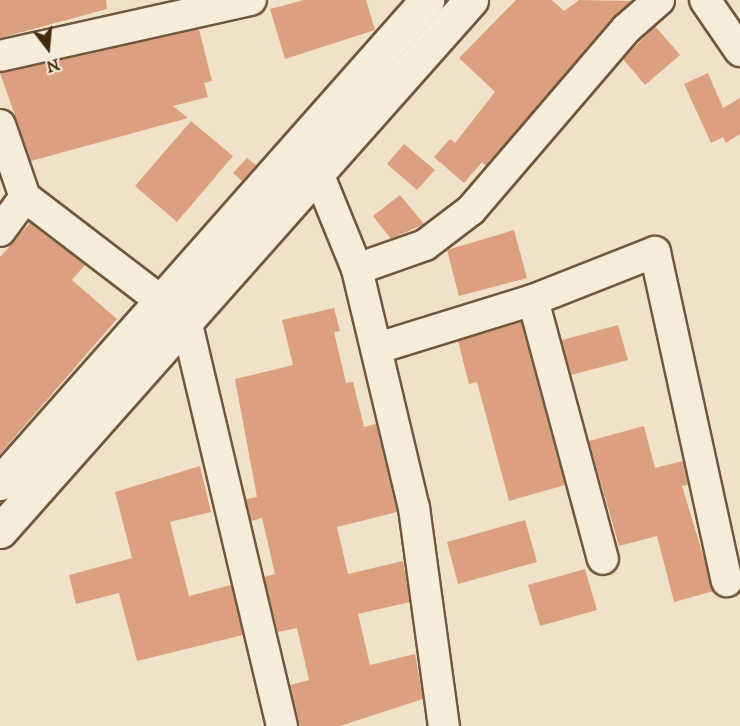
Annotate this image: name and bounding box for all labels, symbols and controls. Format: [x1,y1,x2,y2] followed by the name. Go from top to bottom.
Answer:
[18,18,78,78] north arrow
[44,54,62,77] text: N

